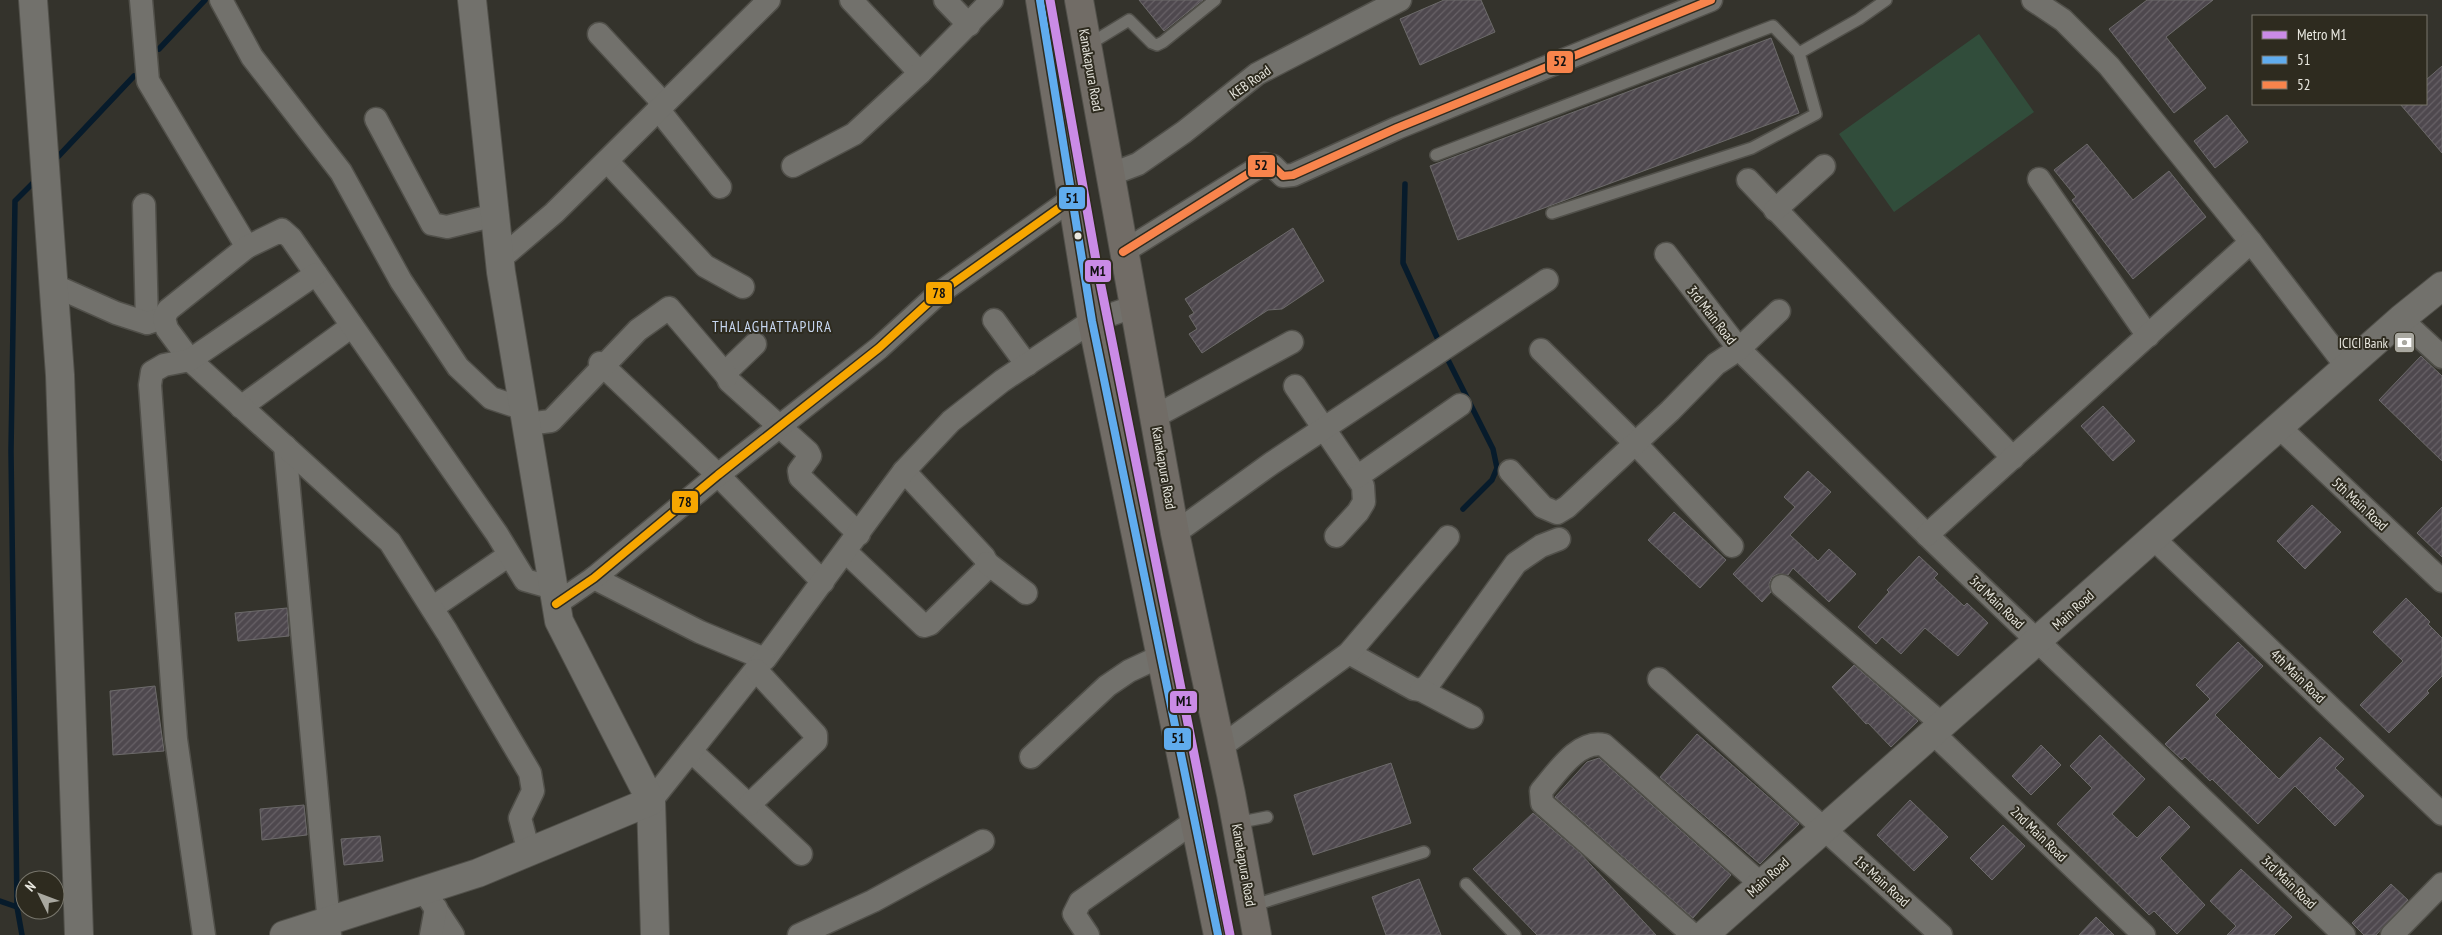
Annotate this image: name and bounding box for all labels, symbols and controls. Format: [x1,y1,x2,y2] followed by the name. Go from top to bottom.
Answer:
[2252,15,2427,105] legend
[2297,25,2347,44] text: Metro M1
[1075,27,1107,113] street label: Kanakapura Road
[1546,50,1574,74] line badge: 52
[2297,50,2311,69] text: 51
[1553,52,1567,70] text: 52
[1226,61,1274,103] street label: KEB Road
[2297,75,2311,94] text: 52
[1247,154,1276,178] line badge: 52
[1254,156,1268,174] text: 52
[1058,186,1086,210] line badge: 51
[1065,189,1079,207] text: 51
[1073,231,1083,241] unlabelled marker
[1084,259,1112,283] line badge: M1
[1090,262,1106,280] text: M1
[925,281,953,305] line badge: 78
[1683,282,1741,348] street label: 3rd Main Road
[932,284,946,302] text: 78
[712,317,832,336] district label: THALAGHATTAPURA
[2392,331,2416,355] bank icon: ICICI Bank
[2339,334,2389,352] place label: ICICI Bank
[1148,425,1180,511] street label: Kanakapura Road
[2328,474,2392,534] street label: 5th Main Road
[671,490,699,514] line badge: 78
[678,493,692,511] text: 78
[1966,571,2028,633] street label: 3rd Main Road
[2048,586,2098,634] street label: Main Road
[2267,645,2329,707] street label: 4th Main Road
[1169,690,1198,714] line badge: M1
[1176,692,1192,710] text: M1
[1163,727,1192,751] line badge: 51
[1171,729,1185,747] text: 51
[2007,803,2071,865] street label: 2nd Main Road
[1228,822,1260,908] street label: Kanakapura Road
[1851,851,1913,911] street label: 1st Main Road
[2258,851,2320,913] street label: 3rd Main Road
[1743,853,1793,901] street label: Main Road
[15,870,65,920] north arrow
[21,877,40,895] text: N

